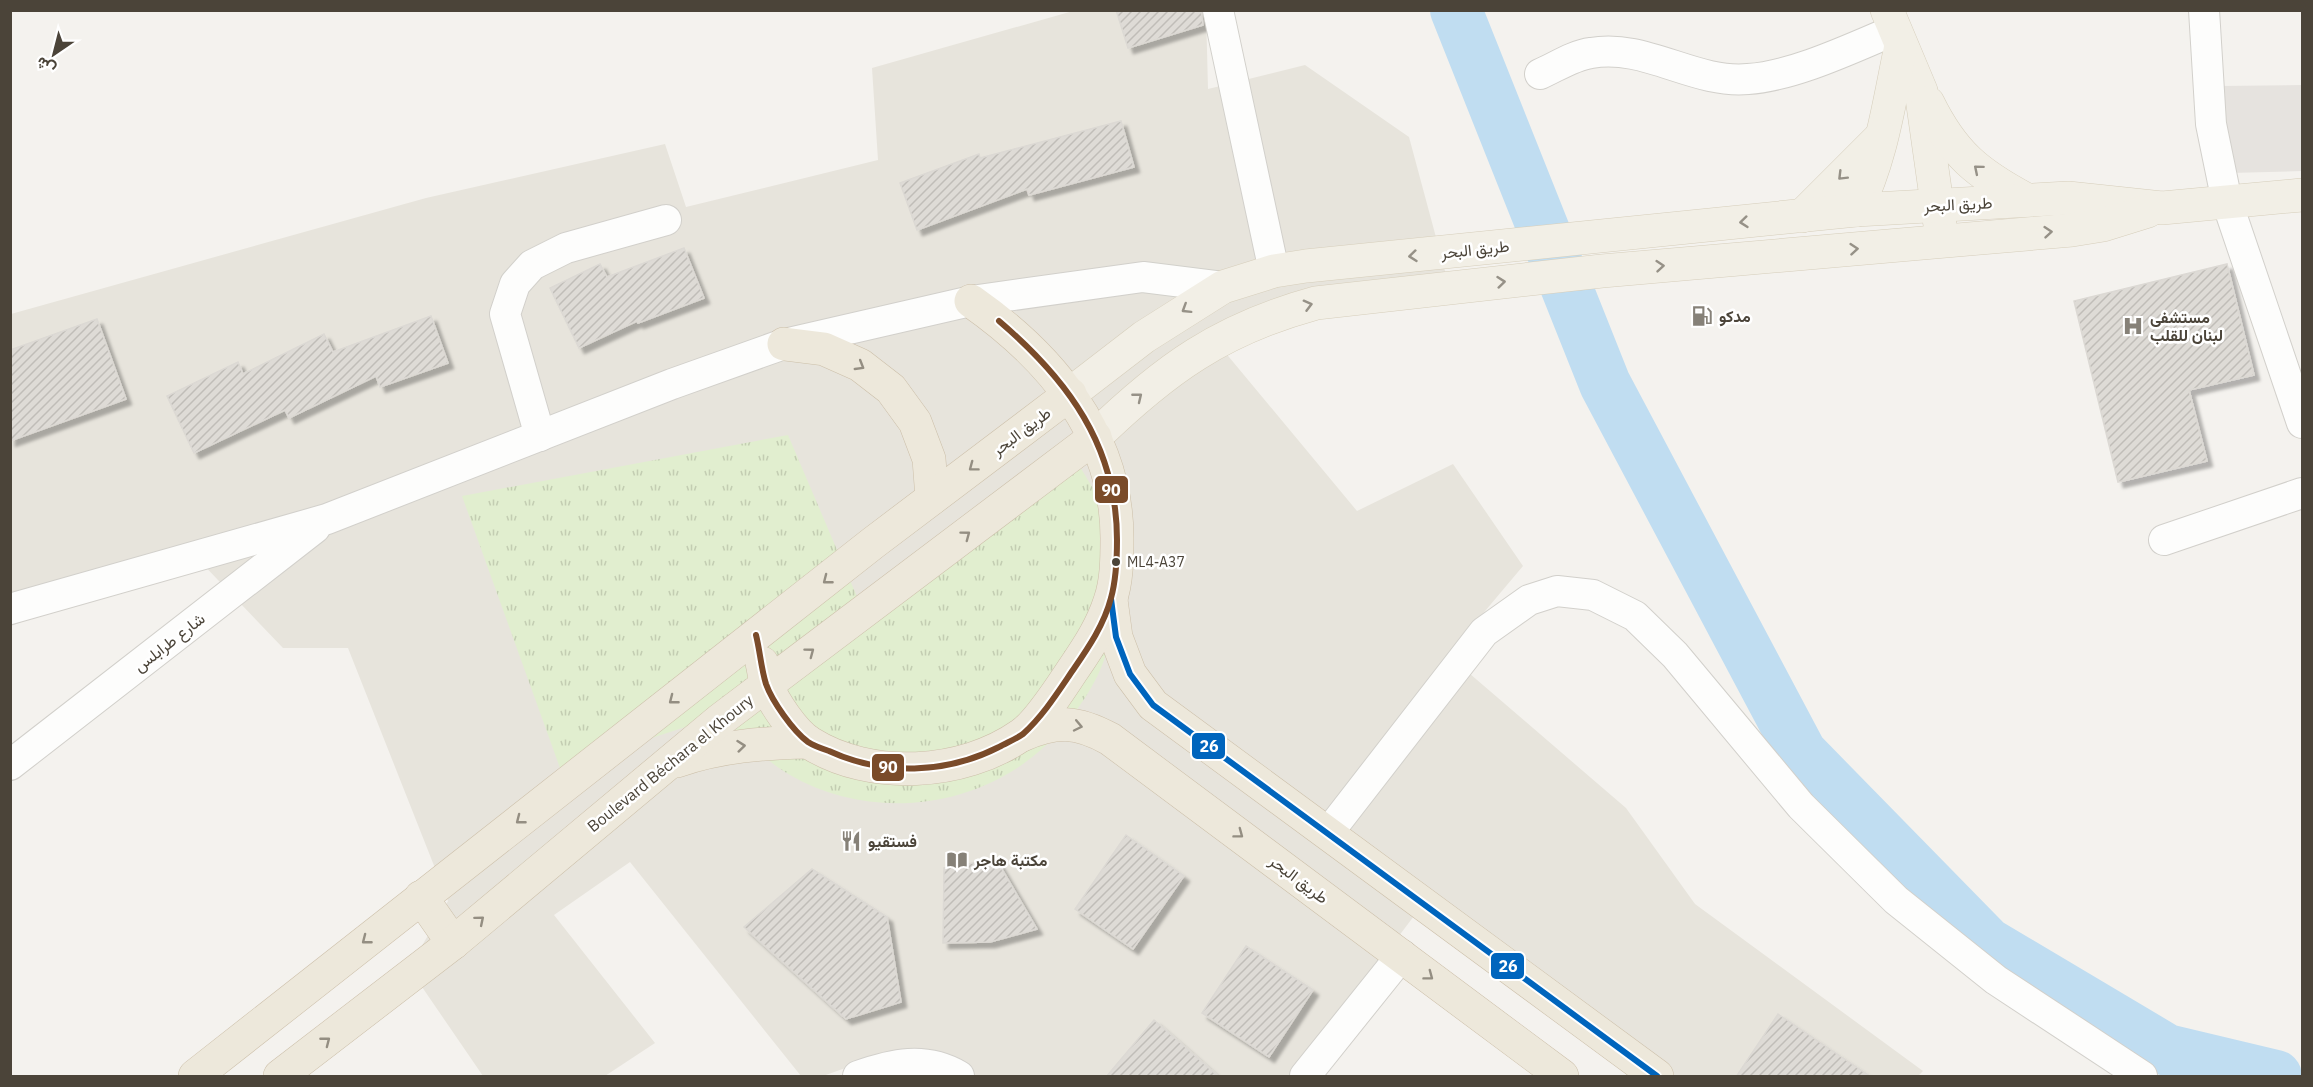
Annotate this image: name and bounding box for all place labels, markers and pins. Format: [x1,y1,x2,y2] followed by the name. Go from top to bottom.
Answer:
[1690,304,1714,328] fuel station icon: مدكو
[1719,306,1751,327] place label: مدكو
[2150,307,2223,345] place label: مستشفى لبنان للقلب
[2121,314,2145,338] hospital icon: مستشفى لبنان للقلب
[1127,553,1185,571] place label: ML4-A37
[1110,556,1122,568] marker: ML4-A37
[839,829,863,853] restaurant icon: فستقيو
[868,831,917,852] place label: فستقيو
[945,848,969,872] library icon: مكتبة هاجر
[973,850,1048,871] place label: مكتبة هاجر

